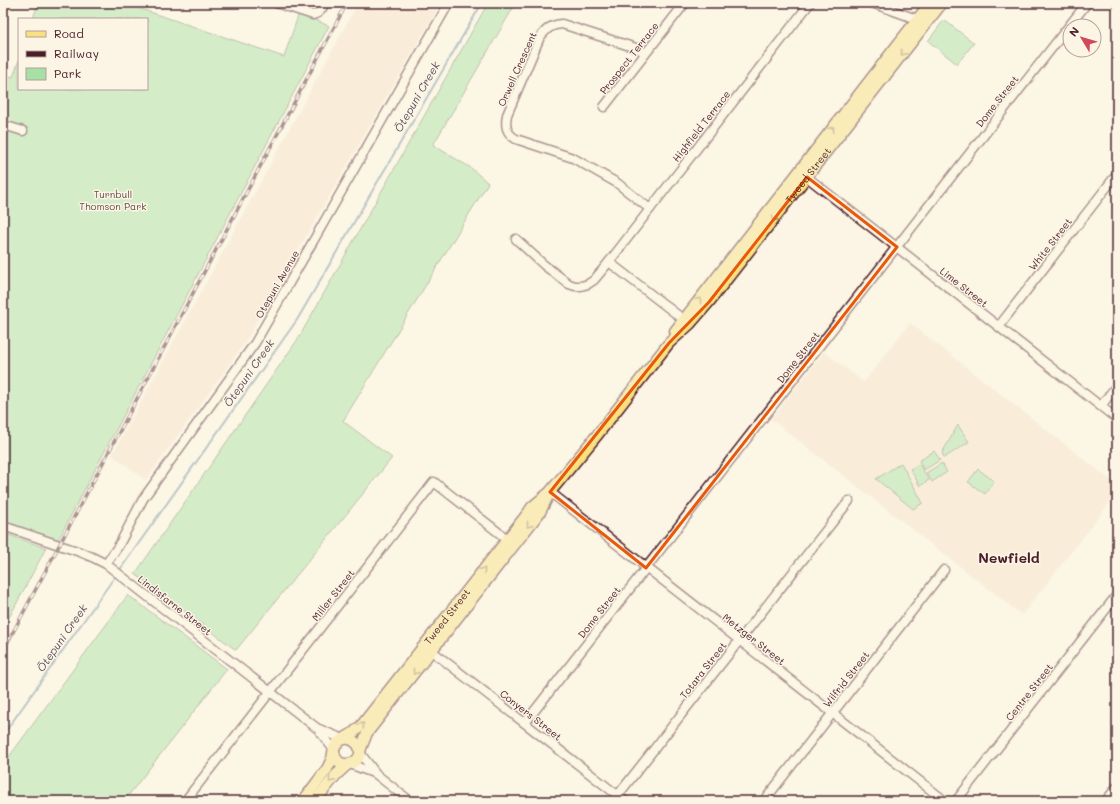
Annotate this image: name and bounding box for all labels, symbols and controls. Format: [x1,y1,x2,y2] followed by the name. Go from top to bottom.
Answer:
[18,18,148,90] legend
[1062,18,1102,58] north arrow
[596,19,662,97] street label: Prospect Terrace
[1065,24,1082,39] text: N
[54,25,84,41] text: Road
[494,29,540,109] street label: Orwell Crescent
[54,45,99,61] text: Railway
[900,49,907,56] one-way arrow
[390,59,443,135] water label: Ōtepuni Creek
[54,65,81,81] text: Park
[972,72,1022,130] street label: Dome Street
[669,87,733,165] street label: Highfield Terrace
[827,127,834,134] one-way arrow
[782,144,834,206] street label: Tweed Street
[79,187,147,213] park label: Turnbull Thomson Park
[772,214,779,221] one-way arrow
[1025,215,1075,273] street label: White Street
[252,247,302,321] street label: Otepuni Avenue
[937,264,991,310] street label: Lime Street
[694,297,701,304] one-way arrow
[773,328,823,386] street label: Dome Street
[220,336,277,409] water label: Ōtepuni Creek
[527,521,534,528] one-way arrow
[978,548,1040,567] district label: Newfield
[308,566,358,624] street label: Miller Street
[478,567,485,574] one-way arrow
[135,572,215,638] street label: Lindisfarne Street
[574,583,624,641] street label: Dome Street
[421,586,473,647] street label: Tweed Street
[33,601,90,674] water label: Ōtepuni Creek
[720,610,788,668] street label: Metzger Street
[676,639,730,701] street label: Totara Street
[820,648,872,710] street label: Wilfrid Street
[1002,660,1056,724] street label: Centre Street
[413,668,420,675] one-way arrow
[497,686,565,744] street label: Conyers Street
[357,722,364,730] one-way arrow
[329,776,336,783] one-way arrow

